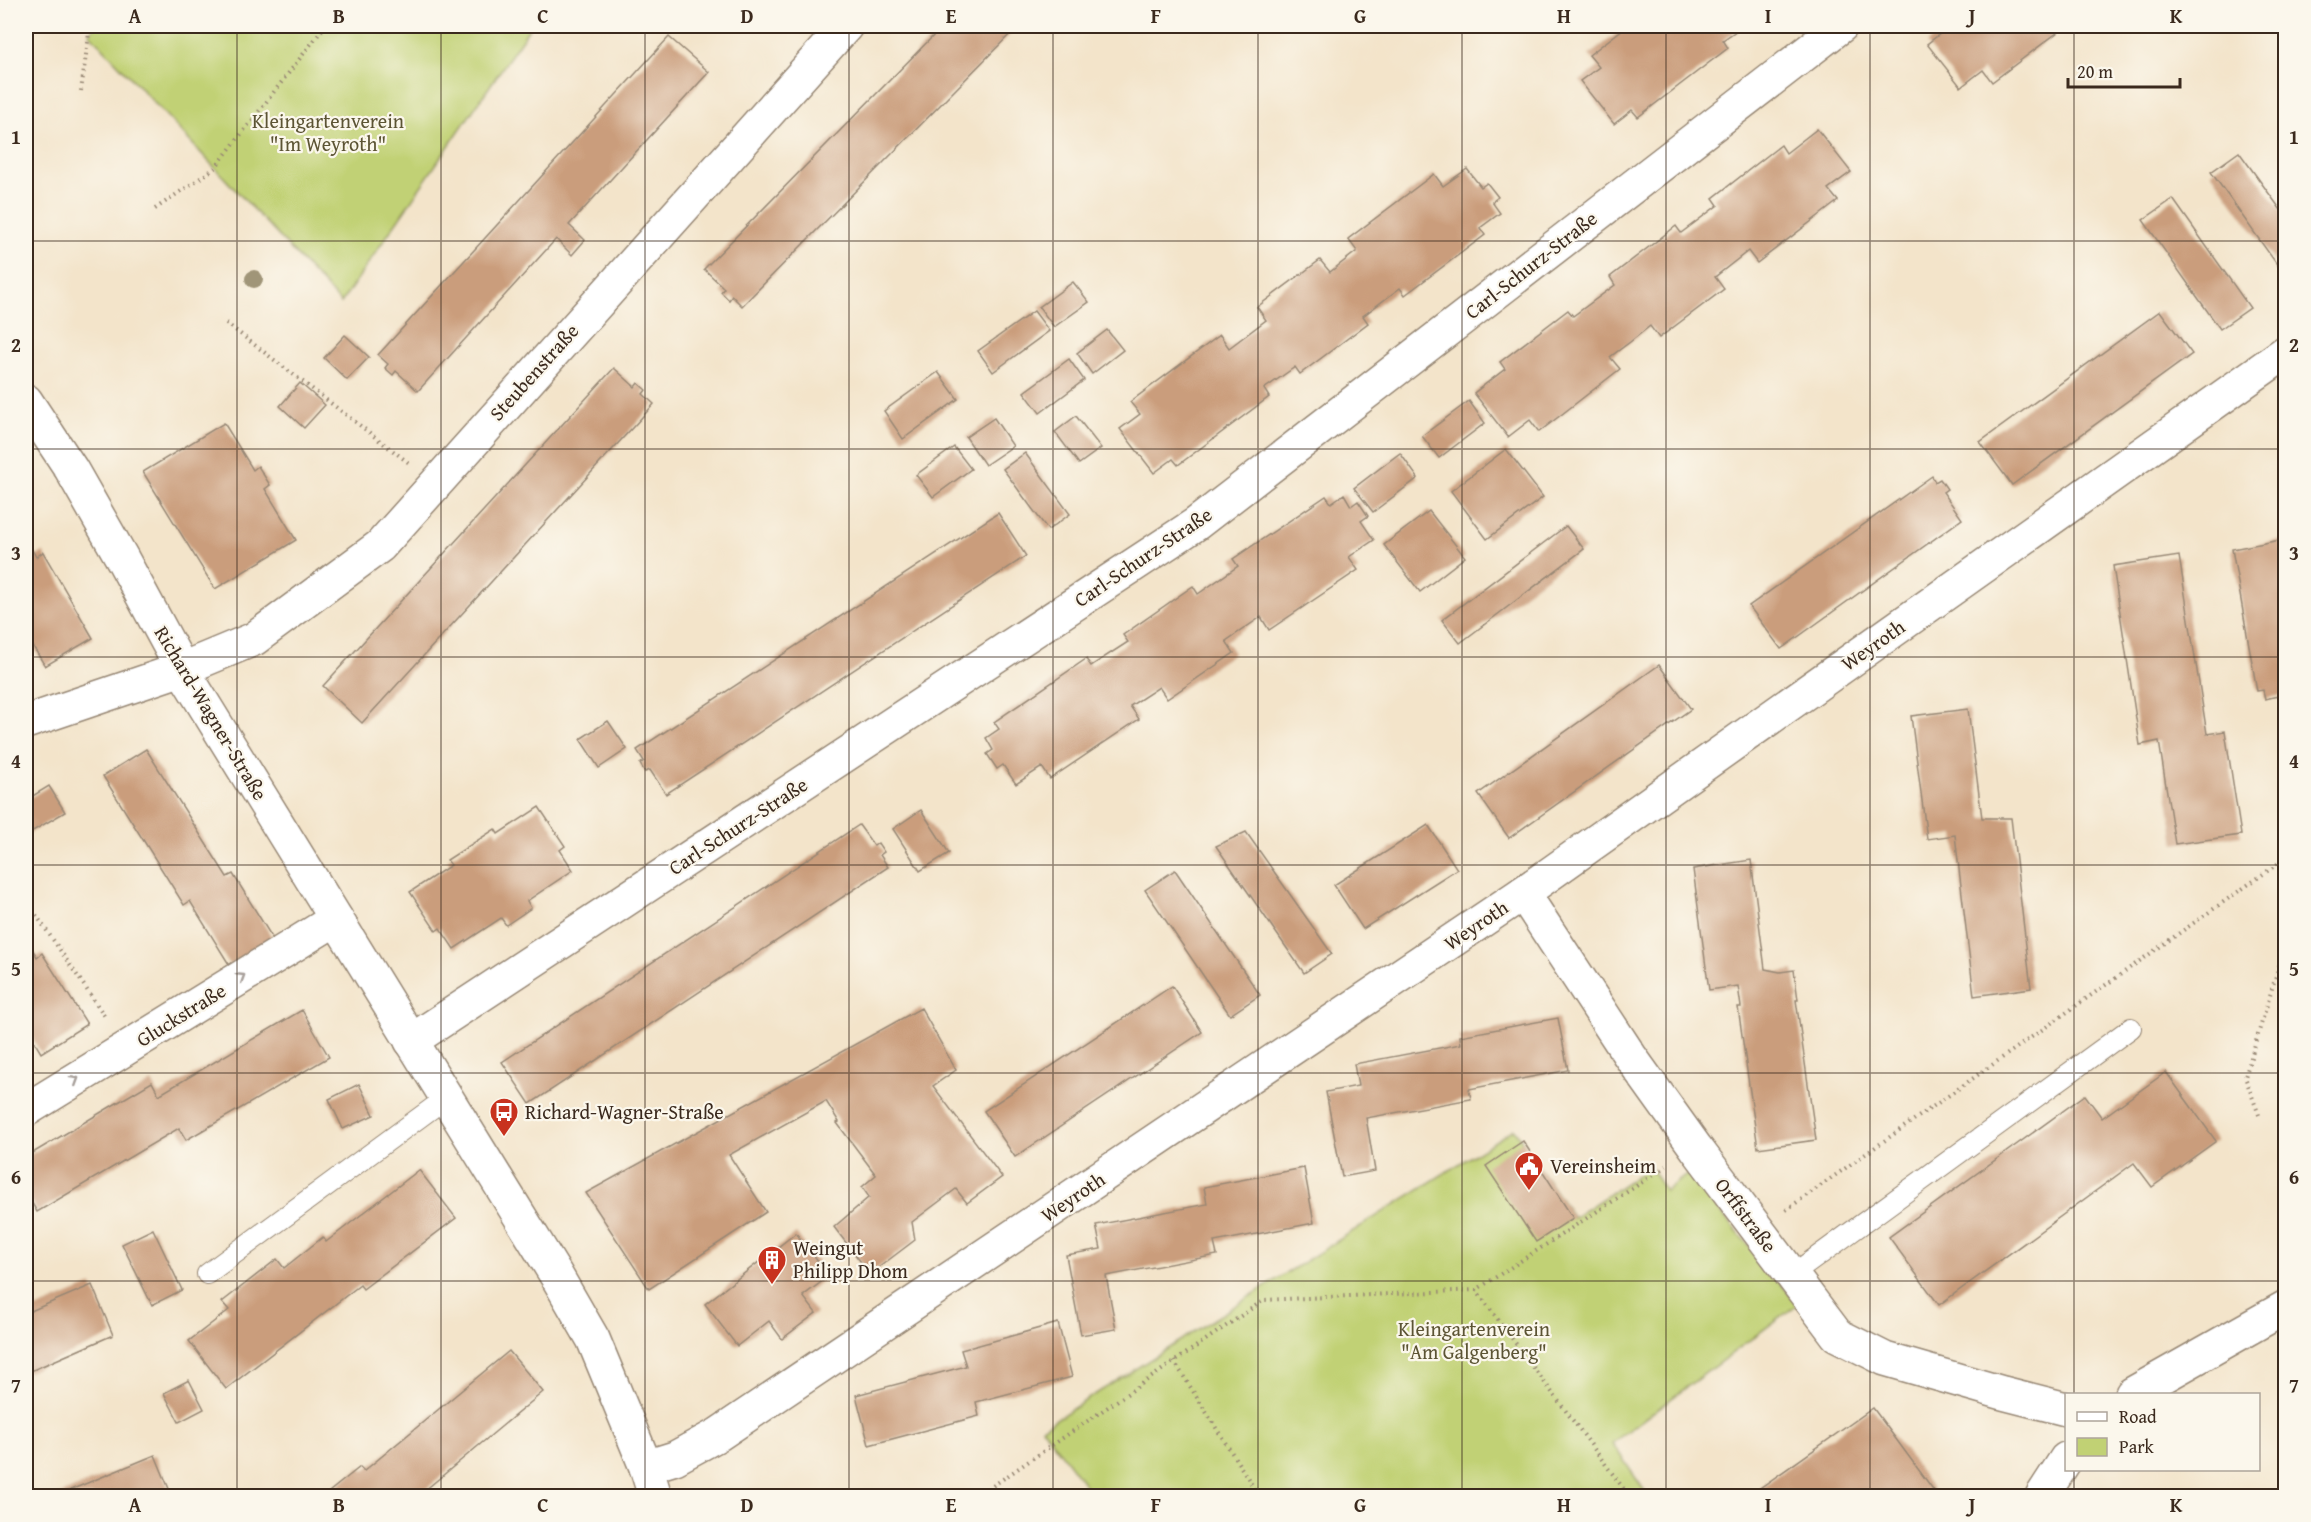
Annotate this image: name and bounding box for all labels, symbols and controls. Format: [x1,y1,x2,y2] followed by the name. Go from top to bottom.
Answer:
[129,1,142,30] text: A
[333,1,345,30] text: B
[537,1,549,30] text: C
[740,1,754,30] text: D
[946,1,957,30] text: E
[1151,1,1161,30] text: F
[1354,1,1366,30] text: G
[1557,1,1571,30] text: H
[1765,1,1771,30] text: I
[1966,1,1976,30] text: J
[2170,1,2183,30] text: K
[2068,51,2180,89] scale bar
[2077,58,2113,85] text: 20 m
[252,106,404,158] park label: Kleingartenverein "Im Weyroth"
[11,122,21,151] text: 1
[2289,122,2299,151] text: 1
[1458,204,1603,326] street label: Carl-Schurz-Straße
[482,317,585,427] street label: Steubenstraße
[11,330,21,359] text: 2
[2289,330,2299,359] text: 2
[1068,500,1217,614] street label: Carl-Schurz-Straße
[11,538,21,567] text: 3
[2289,538,2299,567] text: 3
[1835,612,1911,677] street label: Weyroth
[148,620,275,805] street label: Richard-Wagner-Straße
[11,746,21,775] text: 4
[2289,746,2299,775] text: 4
[662,770,813,882] street label: Carl-Schurz-Straße
[1438,892,1514,957] street label: Weyroth
[11,954,21,983] text: 5
[2289,954,2299,983] text: 5
[235,973,245,985] one-way arrow
[130,976,231,1054] street label: Gluckstraße
[69,1075,79,1087] one-way arrow
[488,1096,520,1138] bus stop icon: Richard-Wagner-Straße
[525,1097,724,1126] place label: Richard-Wagner-Straße
[1513,1150,1545,1192] public building icon: Vereinsheim
[1550,1151,1657,1180] place label: Vereinsheim
[11,1162,21,1191] text: 6
[2289,1162,2299,1191] text: 6
[1035,1164,1111,1229] street label: Weyroth
[1709,1171,1784,1258] street label: Orffstraße
[793,1233,908,1285] place label: Weingut Philipp Dhom
[756,1244,788,1286] building icon: Weingut Philipp Dhom
[1398,1314,1550,1366] park label: Kleingartenverein "Am Galgenberg"
[11,1370,21,1399] text: 7
[2289,1370,2299,1399] text: 7
[2065,1393,2260,1471] legend
[2119,1403,2157,1430] text: Road
[2119,1433,2155,1460] text: Park
[129,1490,142,1519] text: A
[333,1490,345,1519] text: B
[537,1490,549,1519] text: C
[740,1490,754,1519] text: D
[946,1490,957,1519] text: E
[1151,1490,1161,1519] text: F
[1354,1490,1366,1519] text: G
[1557,1490,1571,1519] text: H
[1765,1490,1771,1519] text: I
[1966,1490,1976,1519] text: J
[2170,1490,2183,1519] text: K

